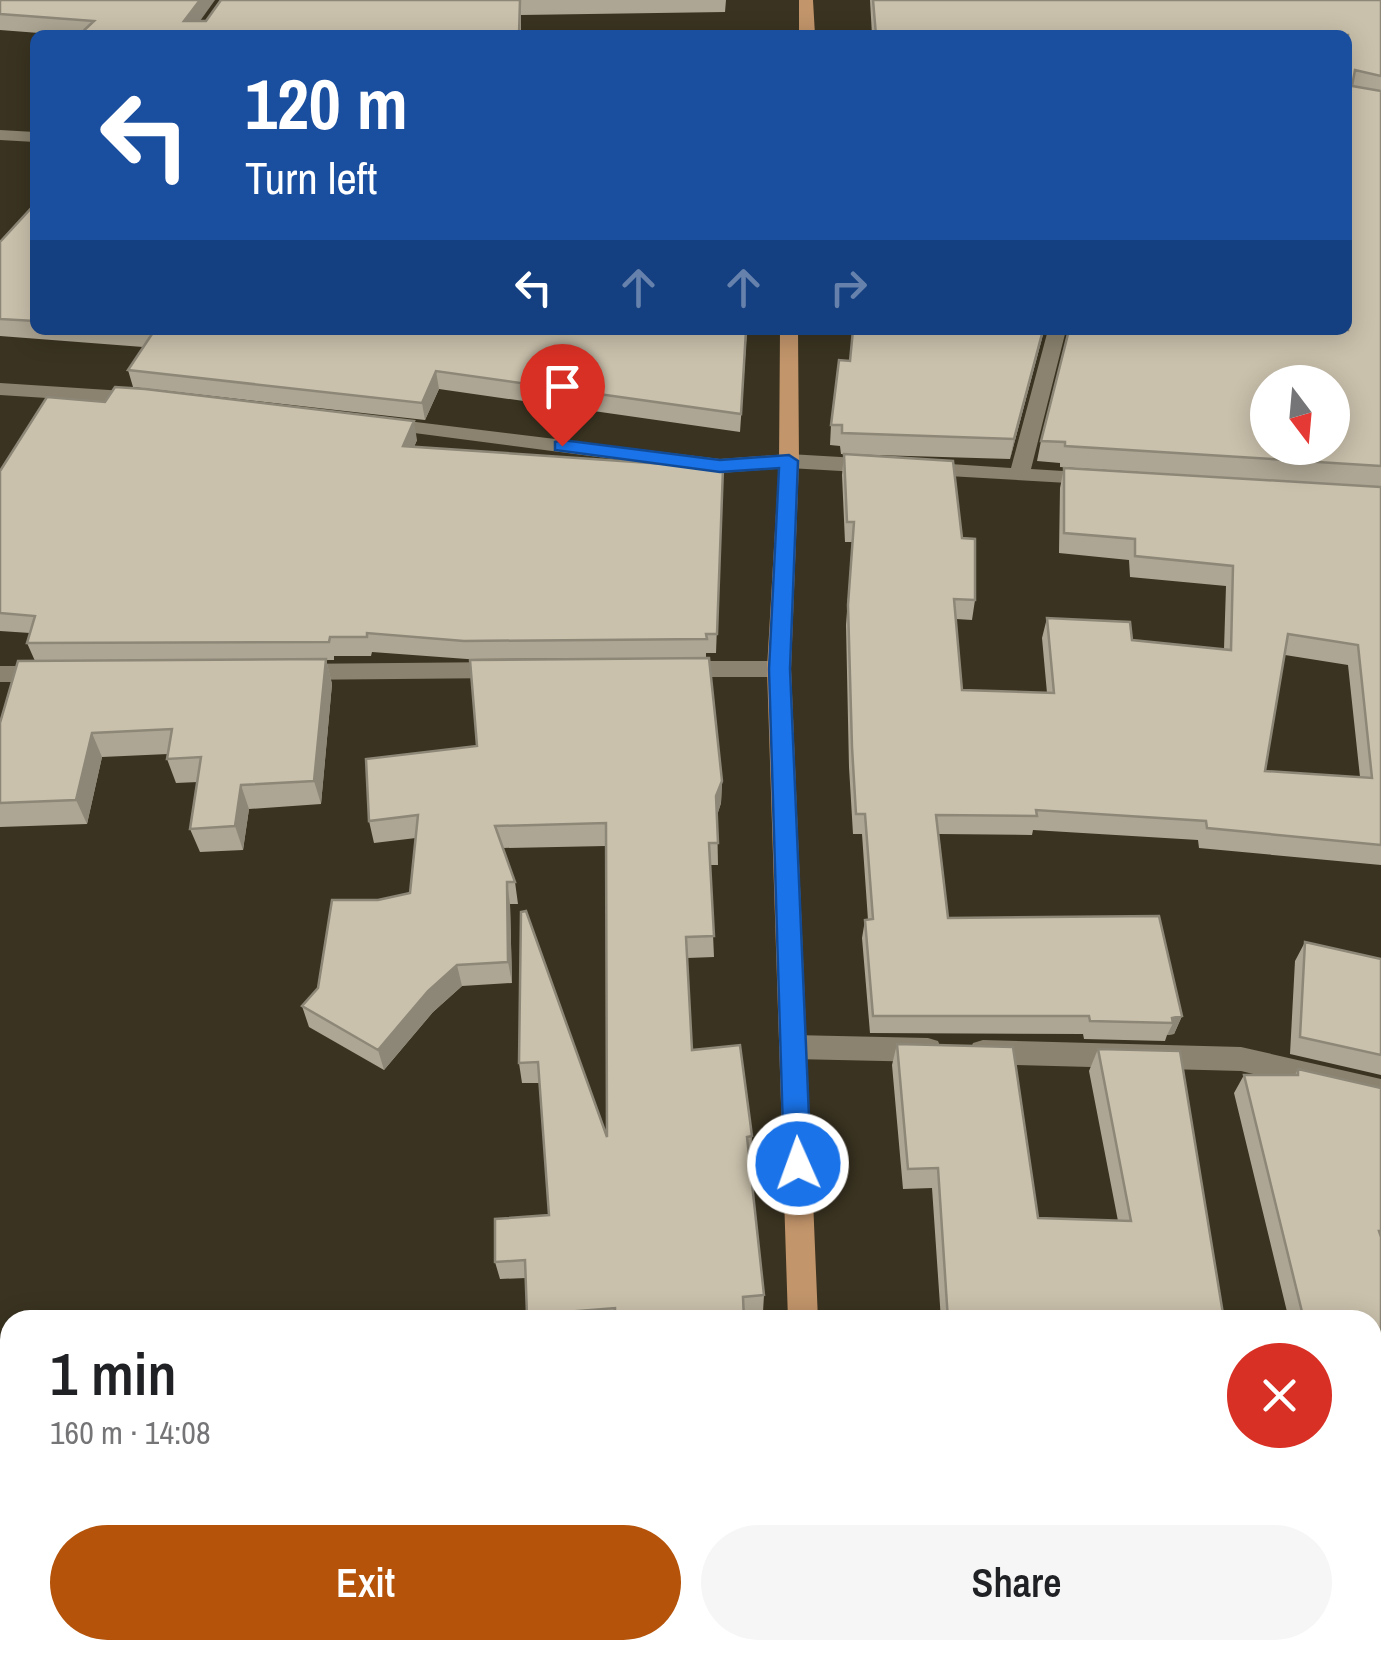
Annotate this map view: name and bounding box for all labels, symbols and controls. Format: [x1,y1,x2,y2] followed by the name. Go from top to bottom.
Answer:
[245,57,408,151] text: 120 m
[80,70,210,200] icon: left
[245,147,377,208] text: Turn left
[506,260,561,315] icon: left
[611,260,666,315] icon: ahead
[716,260,771,315] icon: ahead
[821,260,876,315] icon: right
[520,344,605,447] pin
[535,359,590,414] icon: arrive
[1250,365,1350,465] north arrow
[1250,365,1350,465] map controls
[746,1112,850,1216] position arrow
[50,1333,177,1414] text: 1 min
[1227,1343,1332,1448] button: close
[50,1411,210,1454] text: 160 m · 14:08
[50,1525,681,1640] button: Exit
[701,1525,1332,1640] button: Share

